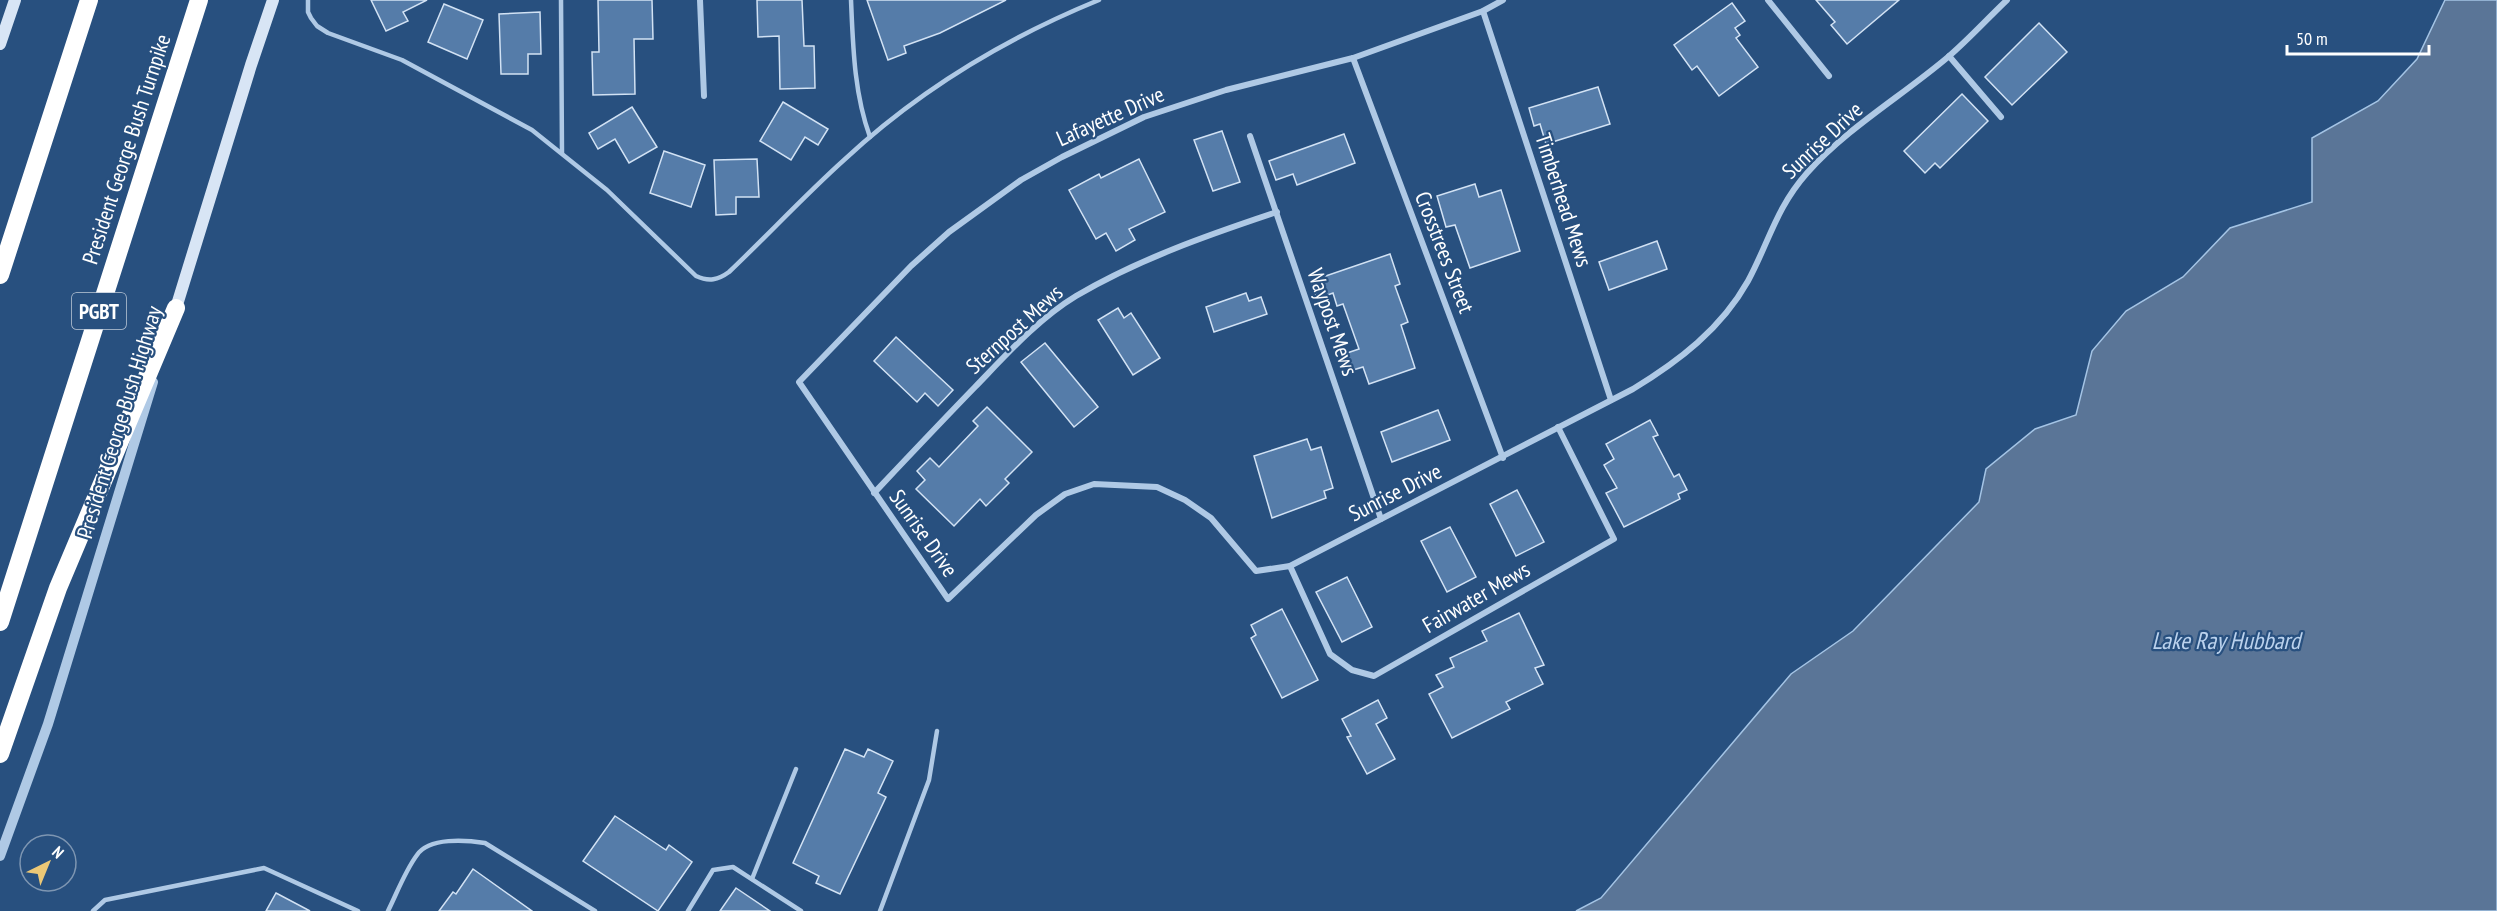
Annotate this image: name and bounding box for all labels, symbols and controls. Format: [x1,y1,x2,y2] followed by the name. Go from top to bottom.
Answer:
[2287,18,2430,56] scale bar
[2296,27,2328,50] text: 50 m
[76,30,176,268] street label: President George Bush Turnpike
[1052,80,1168,152] street label: Lafayette Drive
[1776,95,1868,185] street label: Sunrise Drive
[1529,130,1599,270] street label: Timberhead Mews
[1409,187,1481,317] street label: Crosstrees Street
[1302,265,1364,379] street label: Waypost Mews
[960,278,1068,380] street label: Sternpost Mews
[72,293,126,329] road number: PGBT
[70,302,168,542] street label: President George Bush Highway
[1344,457,1446,527] street label: Sunrise Drive
[884,484,964,582] street label: Sunrise Drive
[1417,555,1535,639] street label: Fairwater Mews
[2152,625,2304,656] water label: Lake Ray Hubbard
[18,833,78,893] north arrow
[48,842,68,862] text: N

